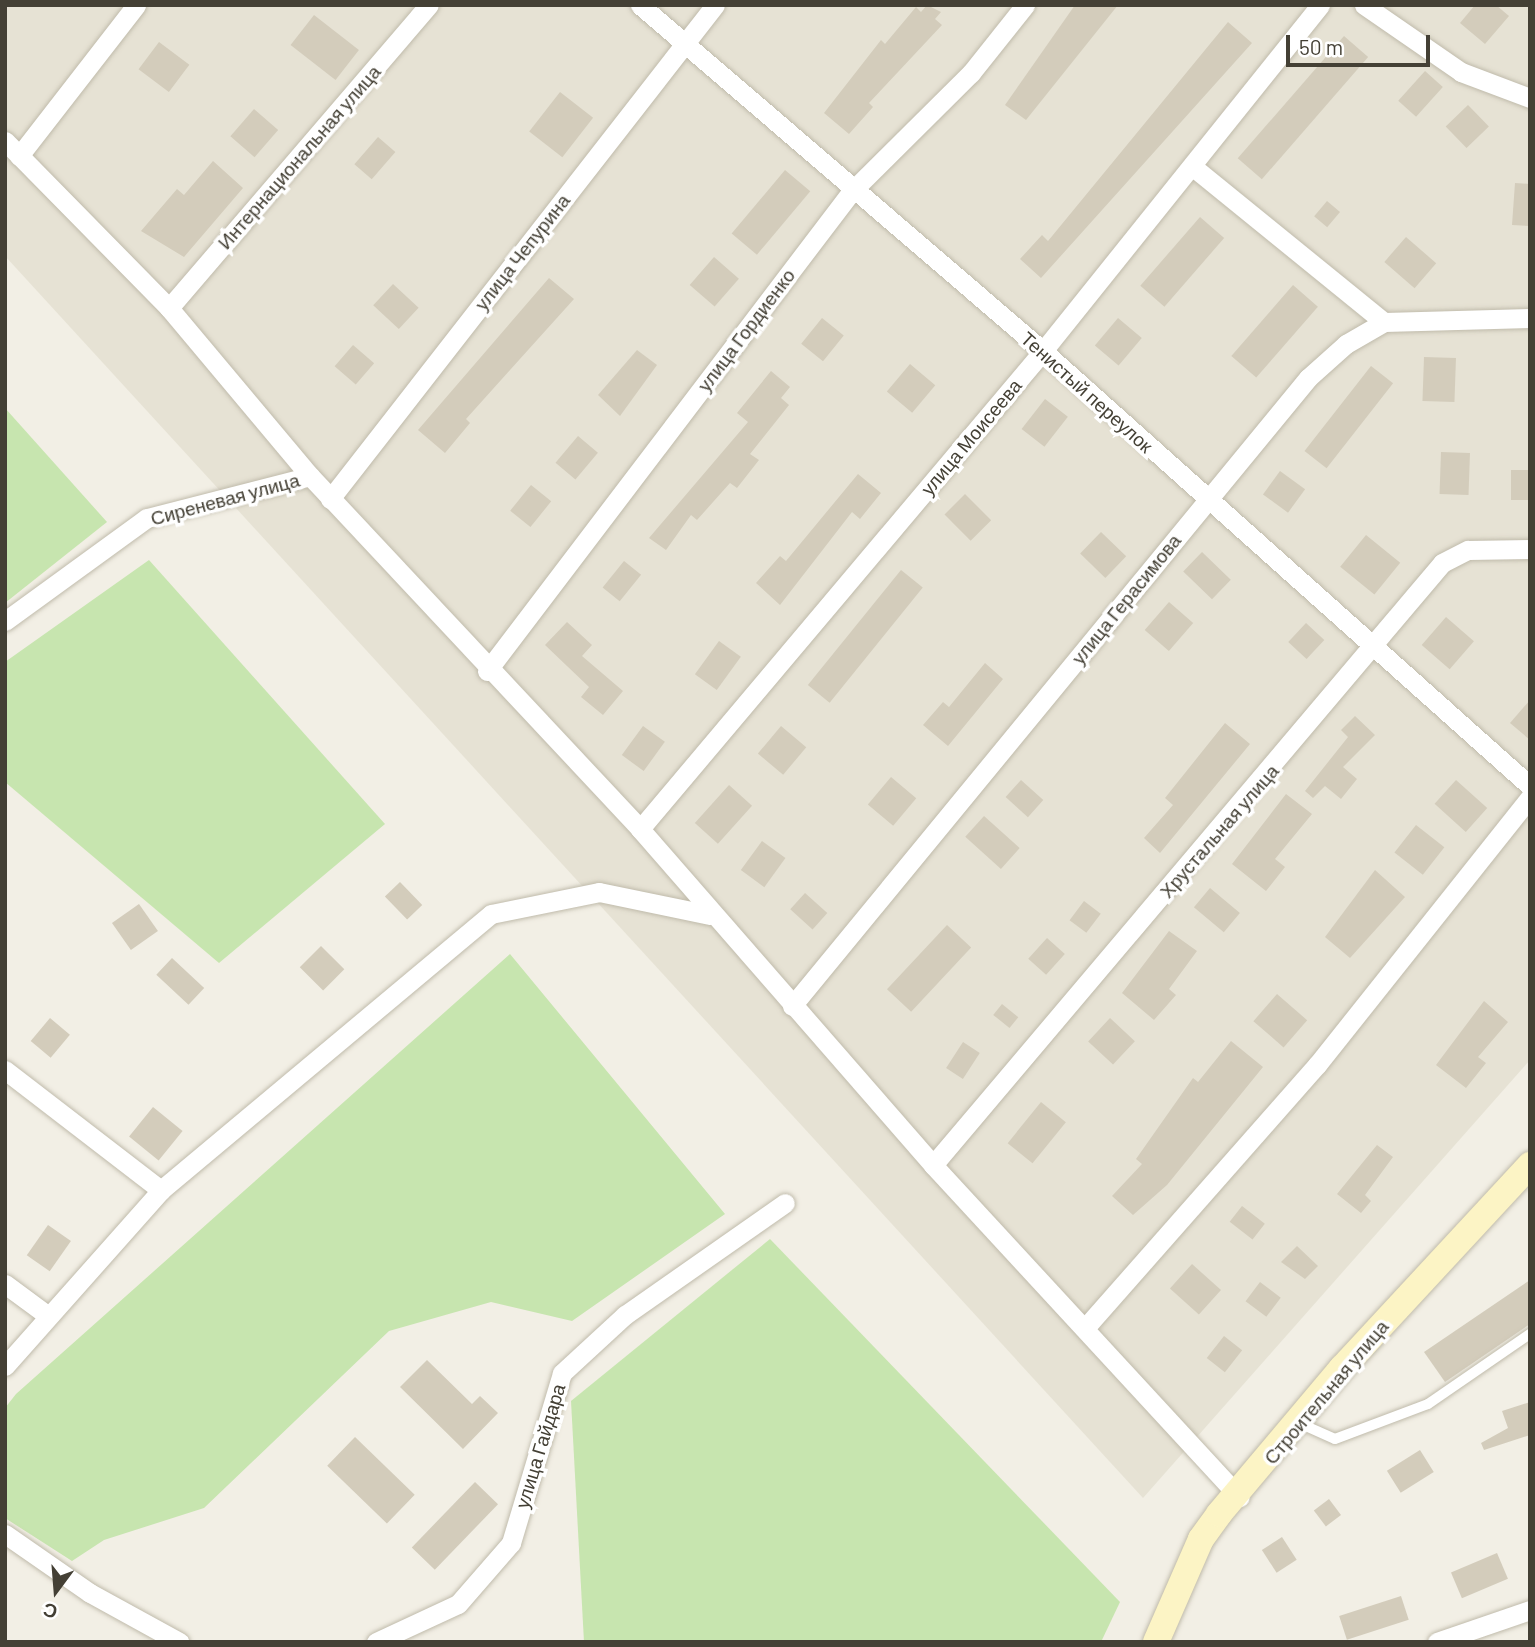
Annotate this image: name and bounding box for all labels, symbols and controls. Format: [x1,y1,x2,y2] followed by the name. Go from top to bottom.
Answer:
[1290,21,1434,65] scale bar
[1299,34,1343,59] text: 50 m
[213,60,385,254] street label: Интернациональная улица
[470,189,574,315] street label: улица Чепурина
[692,264,800,396] street label: улица Гордиенко
[1016,327,1158,457] street label: Тенистый переулок
[916,374,1026,500] street label: улица Моисеева
[148,468,302,530] street label: Сиреневая улица
[1066,529,1186,669] street label: улица Герасимова
[1155,760,1283,902] street label: Хрустальная улица
[1259,1315,1393,1469] street label: Строительная улица
[510,1381,570,1511] street label: улица Гайдара
[21,1556,91,1626] north arrow
[40,1599,60,1625] text: С

